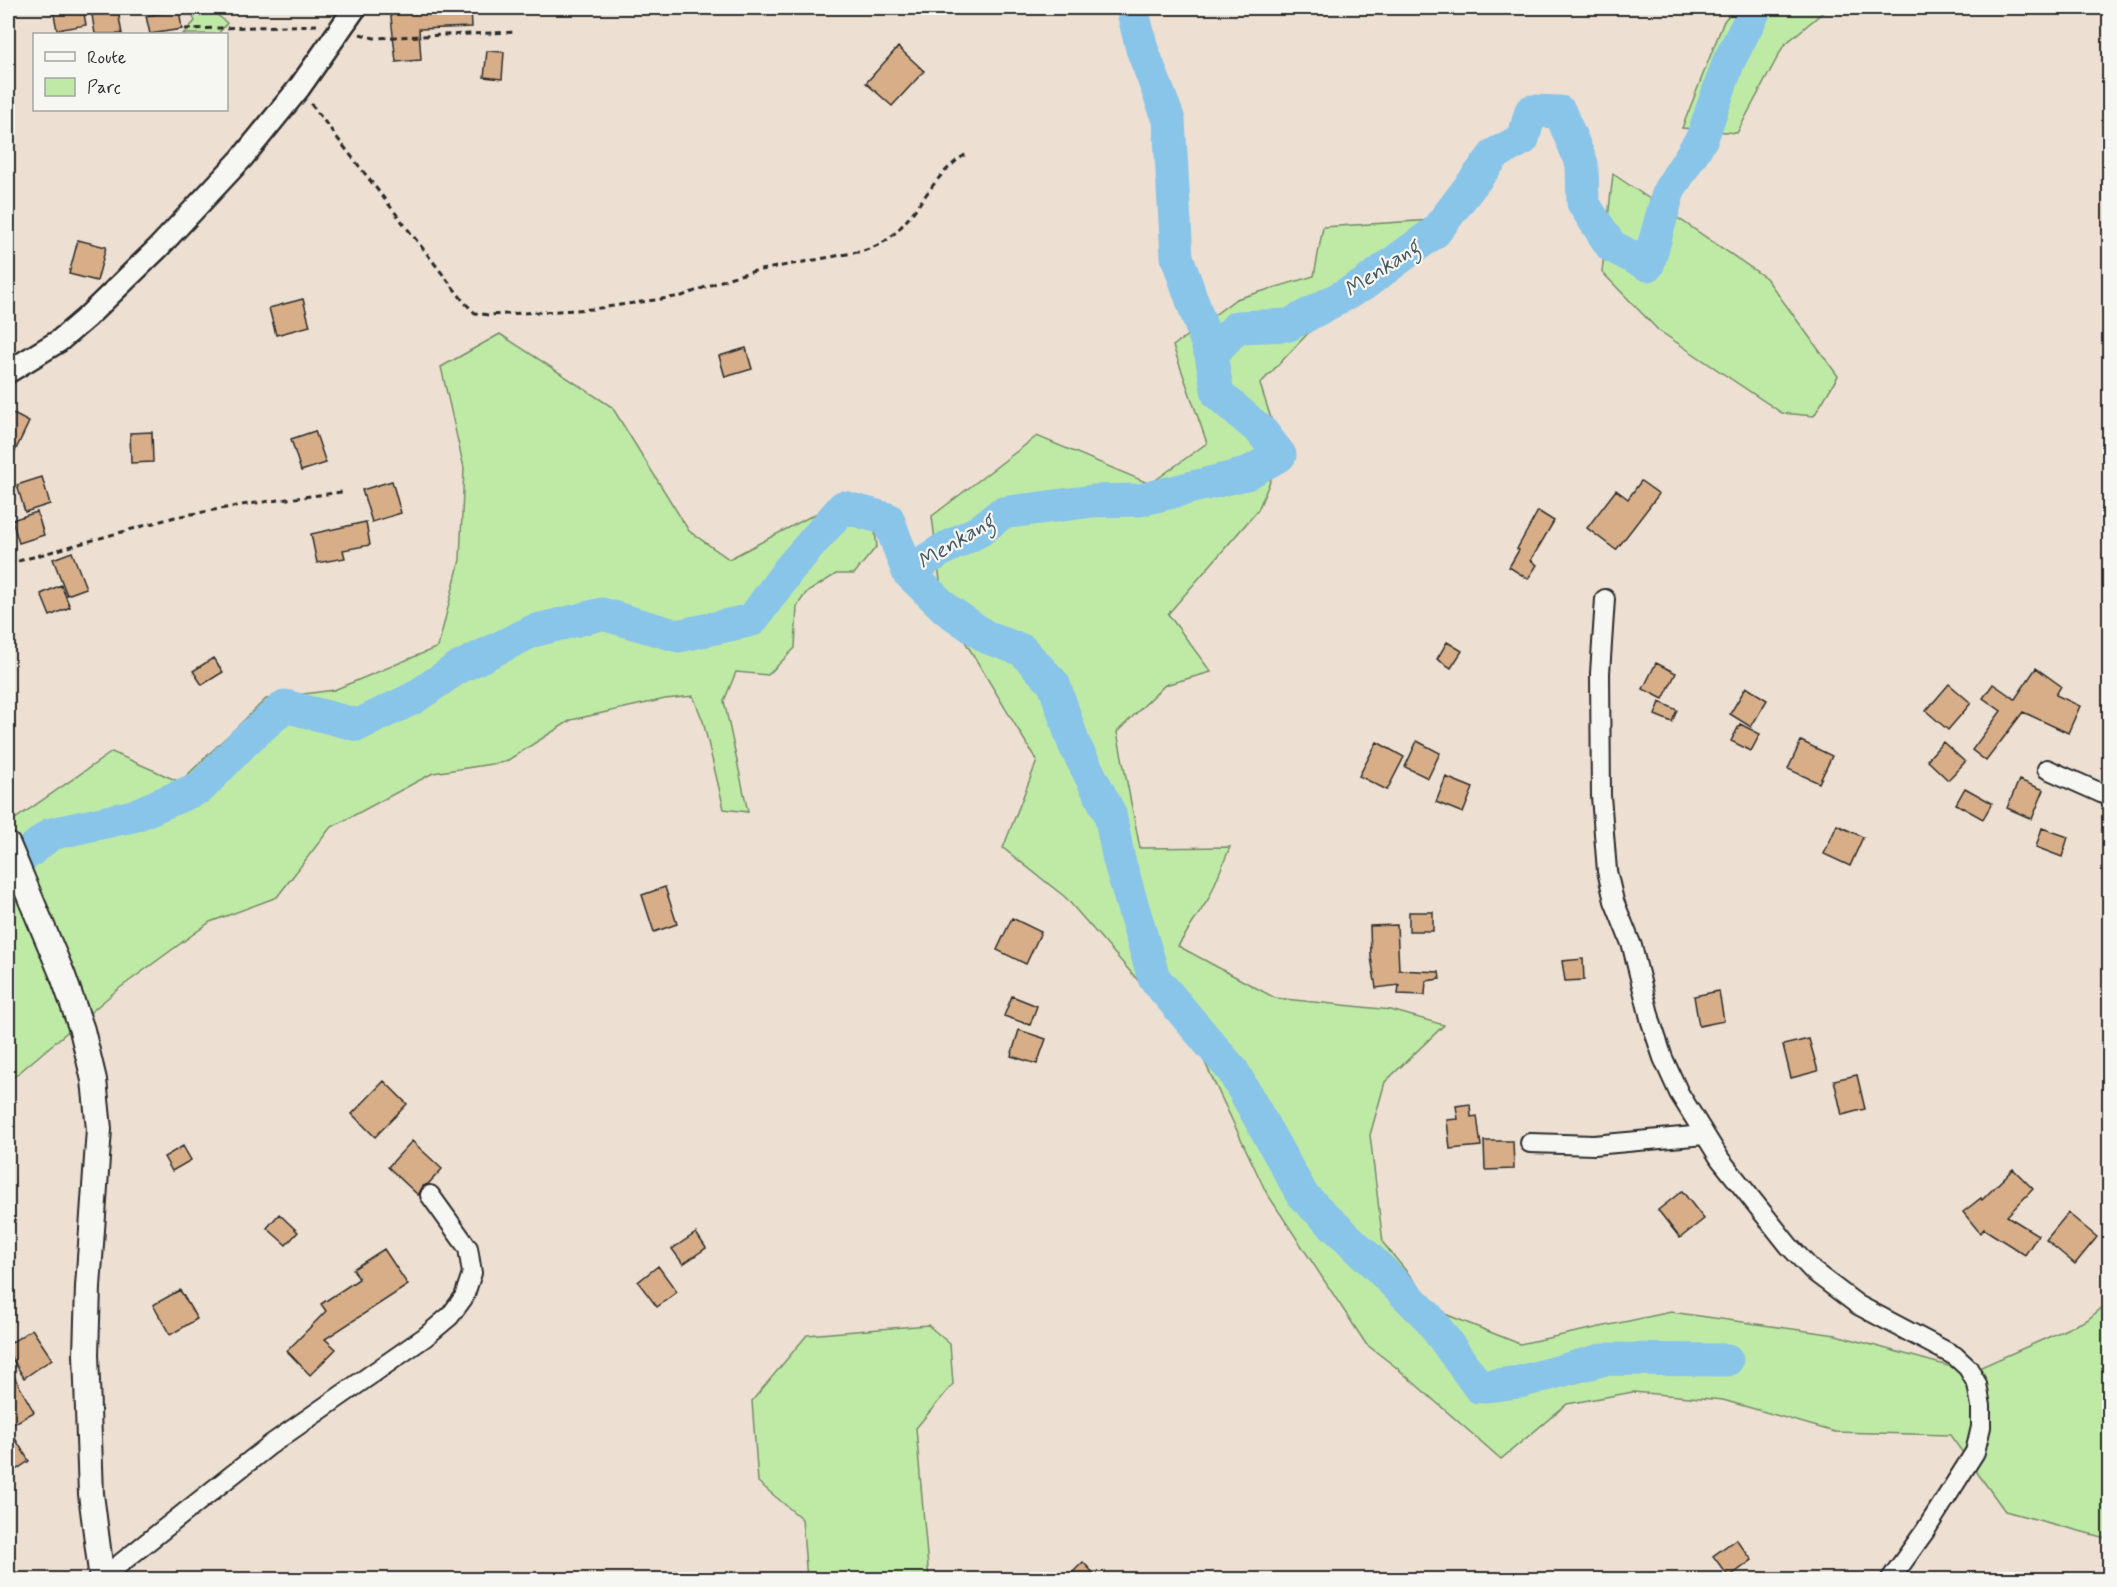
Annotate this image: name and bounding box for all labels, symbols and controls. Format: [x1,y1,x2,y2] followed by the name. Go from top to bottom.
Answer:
[33,33,228,111] legend
[87,46,126,70] text: Route
[87,76,121,100] text: Parc
[1339,232,1429,307] water label: Menkang
[912,506,1004,579] water label: Menkang

